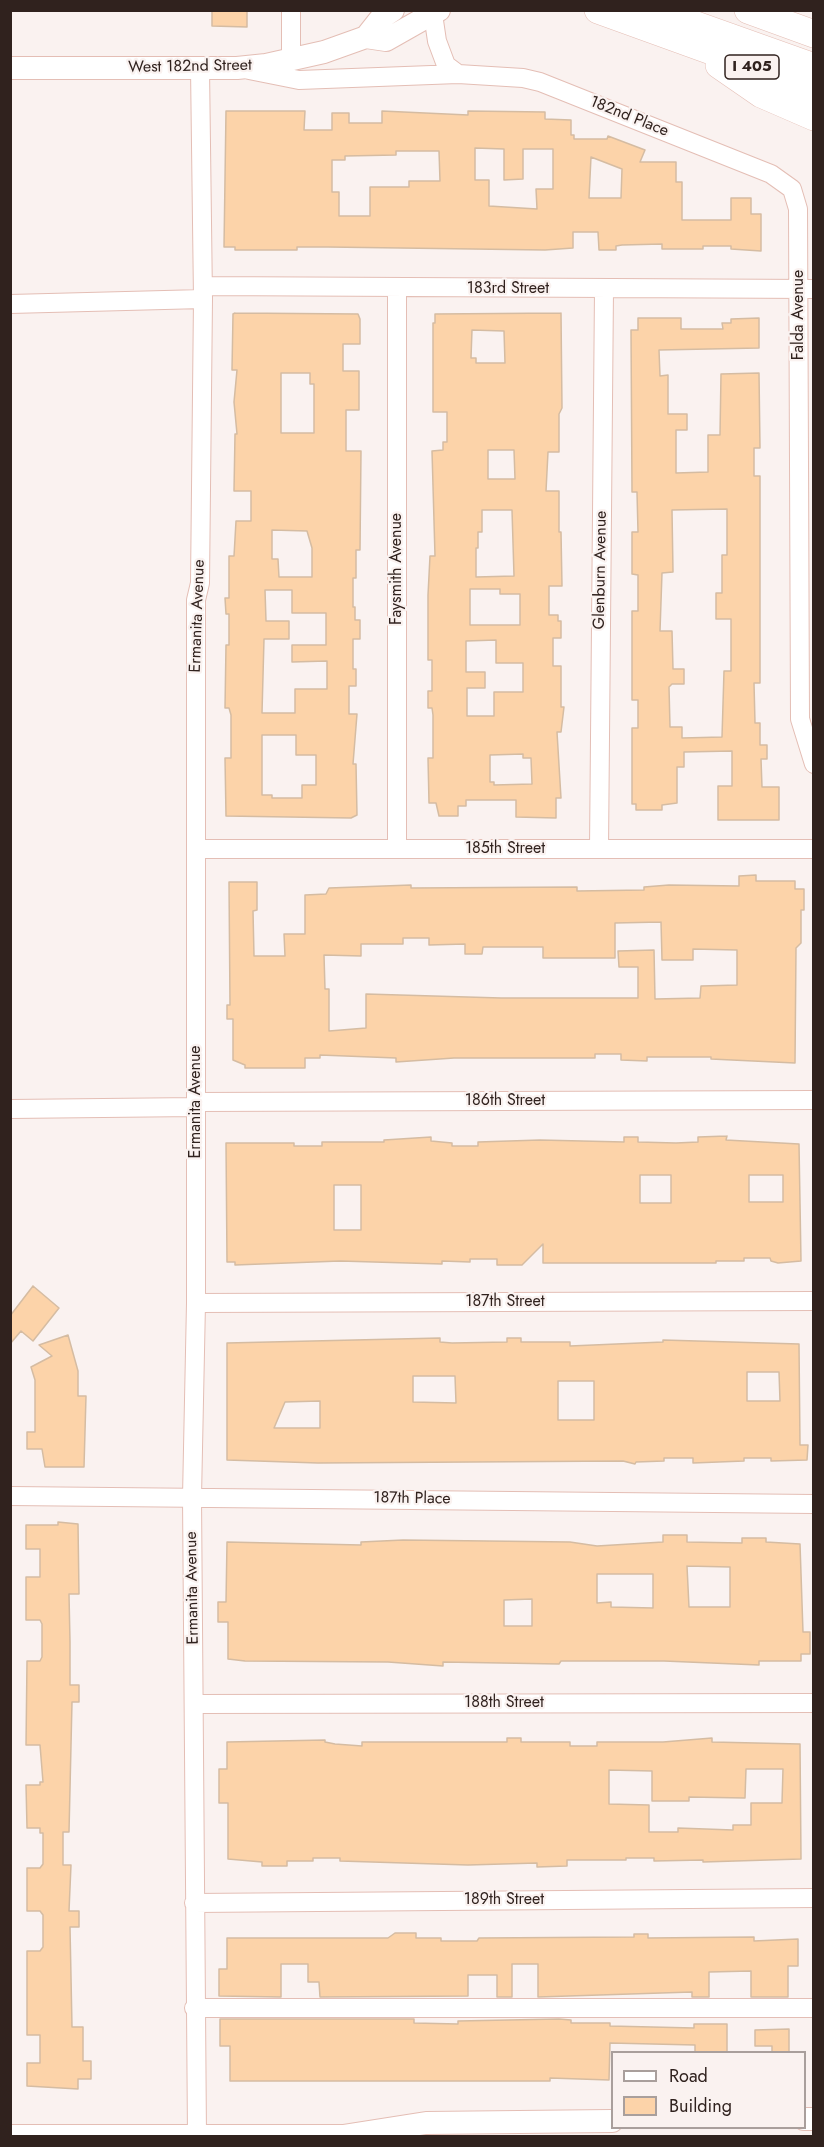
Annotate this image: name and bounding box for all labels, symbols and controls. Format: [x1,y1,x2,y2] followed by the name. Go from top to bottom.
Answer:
[725,55,779,79] road number: I 405
[128,56,252,78] street label: West 182nd Street
[587,92,671,142] street label: 182nd Place
[789,270,809,360] street label: Falda Avenue
[467,279,549,299] street label: 183rd Street
[590,510,612,630] street label: Glenburn Avenue
[387,513,407,625] street label: Faysmith Avenue
[186,559,210,673] street label: Ermanita Avenue
[465,839,545,859] street label: 185th Street
[186,1045,206,1159] street label: Ermanita Avenue
[465,1091,545,1111] street label: 186th Street
[465,1292,545,1312] street label: 187th Street
[373,1489,451,1509] street label: 187th Place
[182,1531,204,1645] street label: Ermanita Avenue
[464,1693,544,1713] street label: 188th Street
[464,1890,544,1910] street label: 189th Street
[611,2051,806,2129] legend
[669,2063,708,2089] text: Road
[669,2093,732,2119] text: Building

